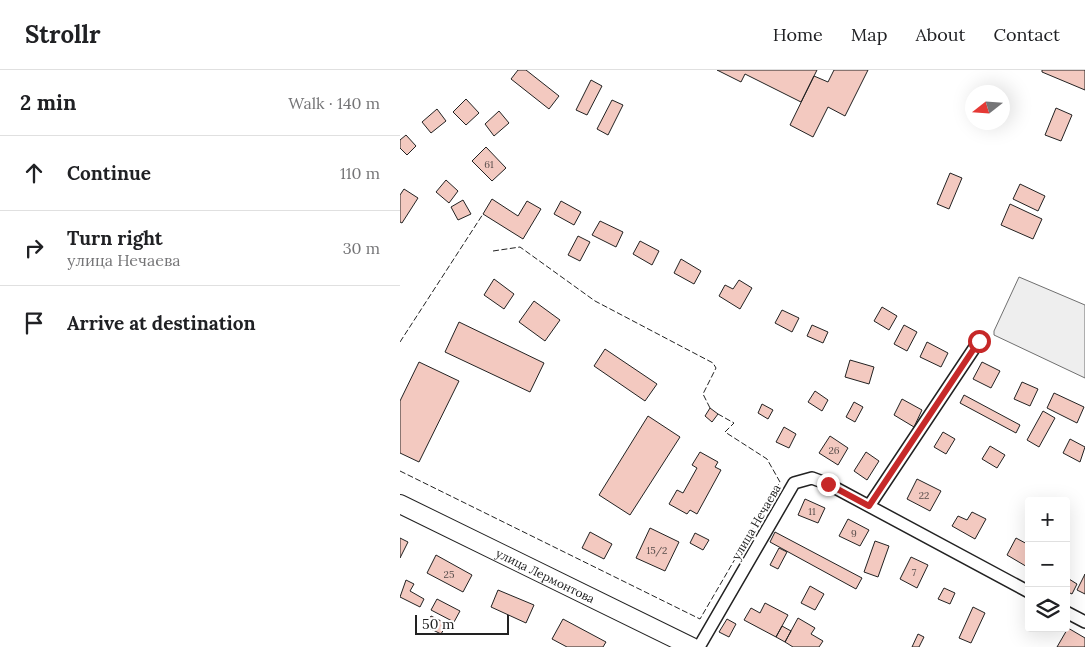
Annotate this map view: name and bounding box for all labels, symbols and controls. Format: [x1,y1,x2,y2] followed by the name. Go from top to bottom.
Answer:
[25,19,100,50] text: Strollr
[773,23,823,46] text: Home
[851,23,887,46] text: Map
[915,23,965,46] text: About
[993,23,1060,46] text: Contact
[965,85,1010,130] north arrow
[20,89,76,116] text: 2 min
[288,93,380,113] text: Walk · 140 m
[484,158,494,171] house number: 61
[20,159,48,187] icon: ahead
[67,161,151,185] text: Continue
[340,163,380,183] text: 110 m
[67,226,163,250] text: Turn right
[20,234,48,262] icon: right
[343,238,380,258] text: 30 m
[67,250,180,270] text: улица Нечаева
[20,309,48,337] icon: arrive
[67,311,256,335] text: Arrive at destination
[968,330,991,353] route start
[828,444,840,457] house number: 26
[817,473,840,496] route end
[728,481,784,563] street label: улица Нечаева
[919,489,929,502] house number: 22
[1025,497,1070,632] map controls
[1025,497,1070,542] button: +
[808,505,816,518] house number: 11
[851,527,857,540] house number: 9
[1025,542,1070,587] button: −
[647,544,667,557] house number: 15/2
[494,545,597,606] street label: улица Лермонтова
[912,566,917,579] house number: 7
[444,568,454,581] house number: 25
[1025,587,1070,632] button: layers
[415,612,509,635] scale bar
[422,615,455,633] text: 50 m

